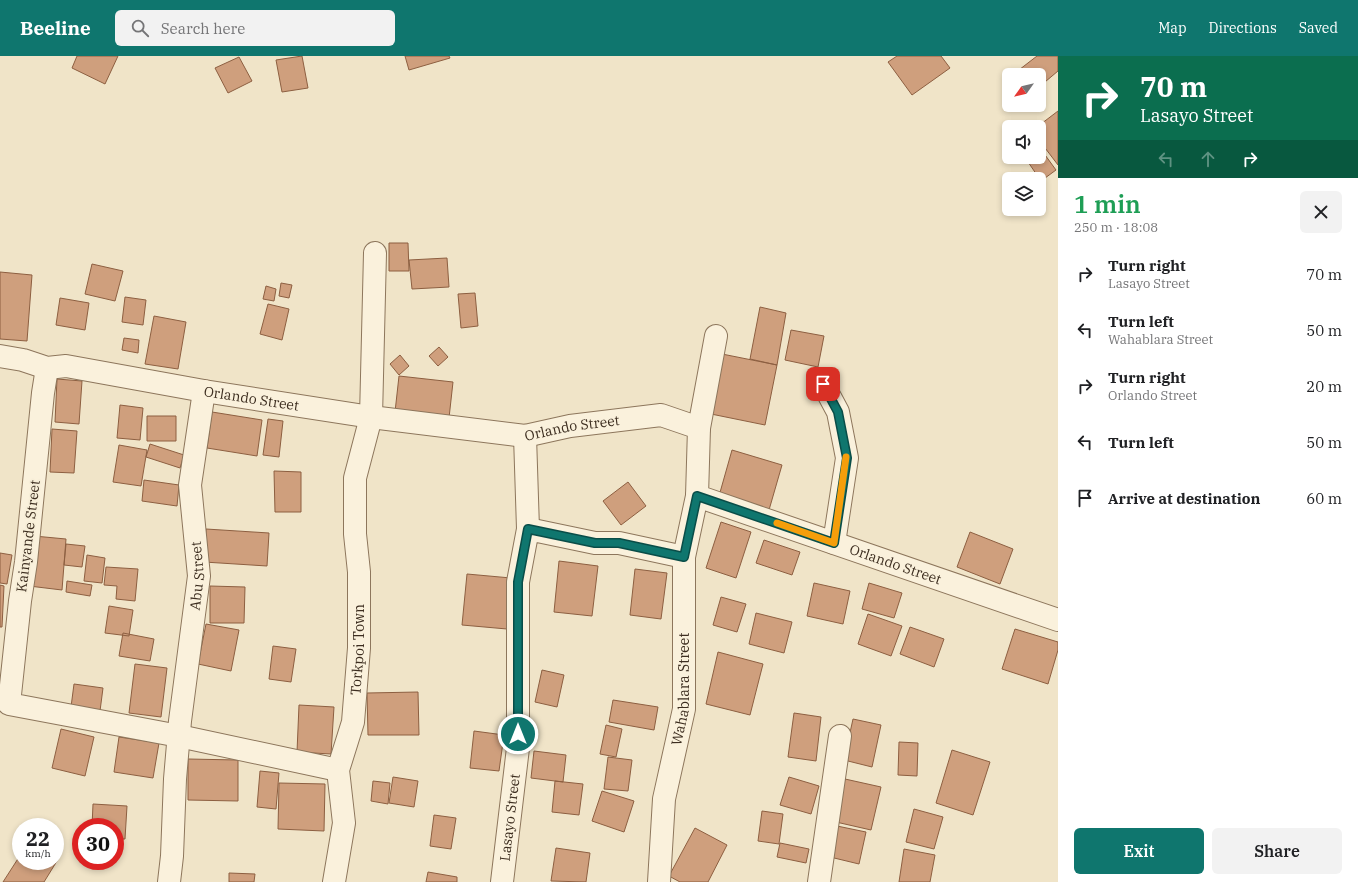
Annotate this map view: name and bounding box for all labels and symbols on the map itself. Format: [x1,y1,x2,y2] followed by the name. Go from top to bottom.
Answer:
[1002,68,1046,112] north arrow
[806,367,840,401] pin
[203,382,300,415] street label: Orlando Street
[523,411,621,445] street label: Orlando Street
[12,479,44,593] street label: Kainyande Street
[186,540,208,611] street label: Abu Street
[847,540,944,588] street label: Orlando Street
[346,604,368,696] street label: Torkpoi Town
[667,633,693,747] street label: Wahablara Street
[497,713,539,755] position arrow
[496,773,524,862] street label: Lasayo Street
[72,818,124,870] speed limit sign: 30

